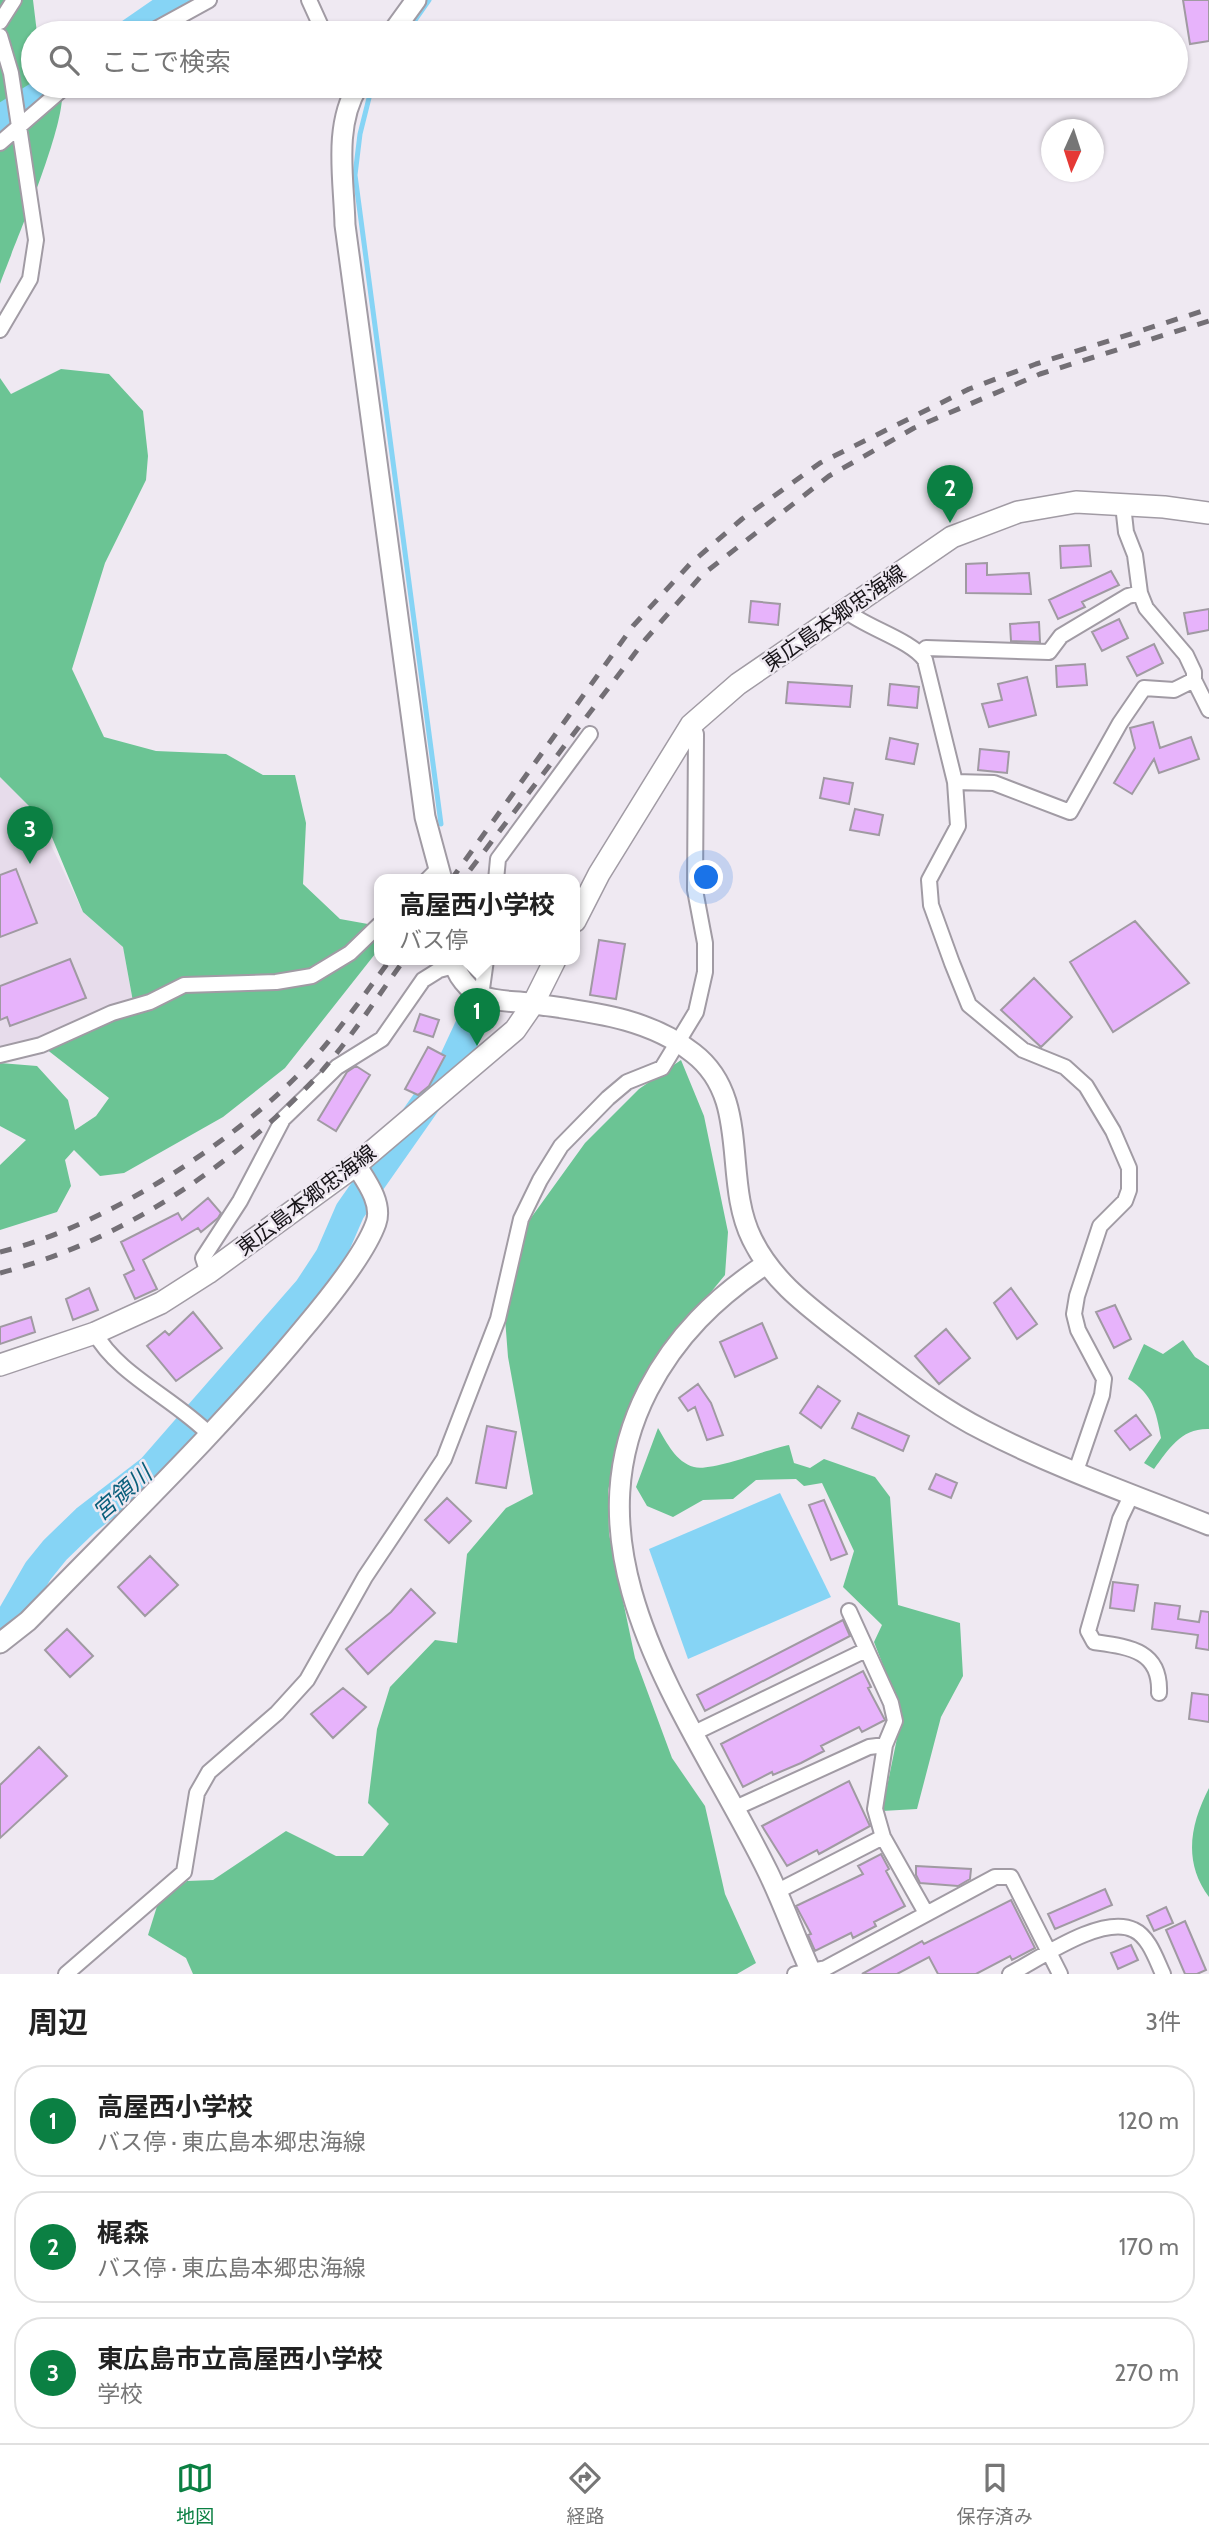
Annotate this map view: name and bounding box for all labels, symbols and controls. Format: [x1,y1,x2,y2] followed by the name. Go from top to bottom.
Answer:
[21,21,1188,98] search box
[45,41,83,79] icon: search
[101,46,231,78] text: ここで検索
[1041,119,1104,182] north arrow
[927,465,973,523] pin: 2
[758,560,910,676] street label: 東広島本郷忠海線
[7,806,53,864] pin: 3
[689,860,723,894] your location
[374,874,580,965] popup
[399,889,555,921] text: 高屋西小学校
[399,926,468,954] text: バス停
[454,988,500,1046] pin: 1
[231,1139,381,1261] street label: 東広島本郷忠海線
[87,1458,159,1526] water label: 宮領川
[28,2004,88,2041] text: 周辺
[1146,2008,1181,2036] text: 3件
[97,2091,253,2123] text: 高屋西小学校
[49,2107,57,2135] text: 1
[1118,2107,1179,2135] text: 120 m
[97,2128,366,2156] text: バス停 · 東広島本郷忠海線
[97,2217,149,2249] text: 梶森
[47,2233,59,2261] text: 2
[1119,2233,1179,2261] text: 170 m
[97,2254,366,2282] text: バス停 · 東広島本郷忠海線
[97,2343,383,2375] text: 東広島市立高屋西小学校
[47,2359,59,2387] text: 3
[1114,2359,1179,2387] text: 270 m
[97,2380,143,2408] text: 学校
[176,2459,214,2528] tab: 地図
[566,2459,605,2528] tab: 経路
[957,2459,1033,2528] tab: 保存済み

